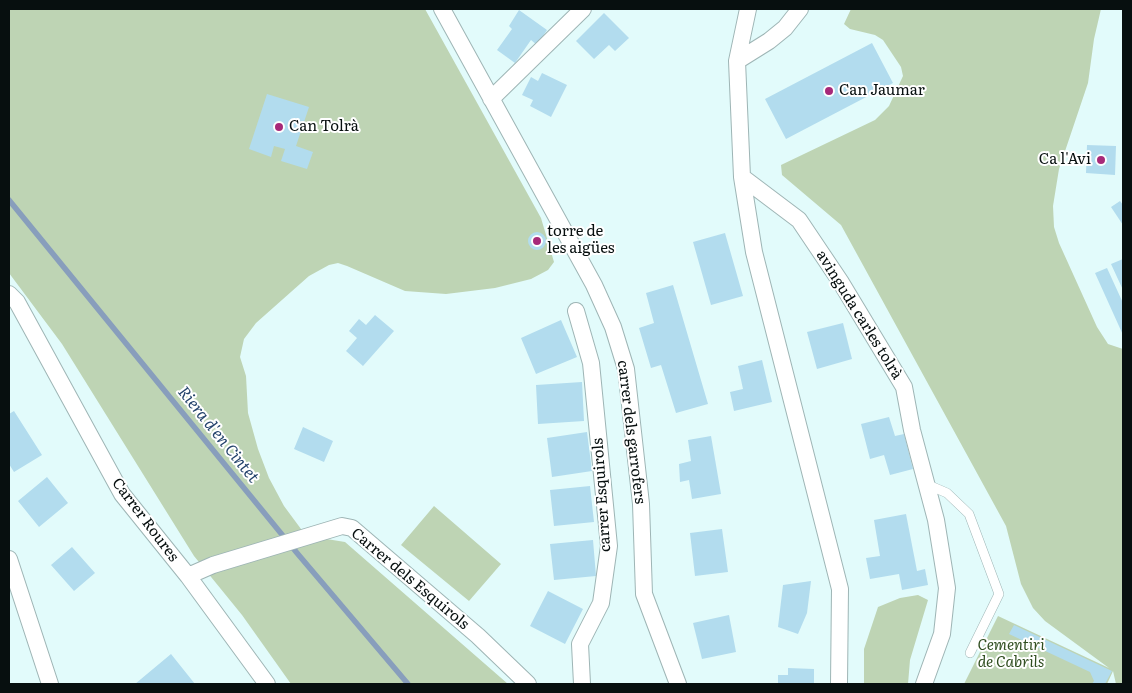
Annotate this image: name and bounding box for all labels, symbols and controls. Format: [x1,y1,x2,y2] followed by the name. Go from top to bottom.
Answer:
[839,82,925,100] place label: Can Jaumar
[823,85,835,97] marker: Can Jaumar
[289,118,359,136] place label: Can Tolrà
[273,121,285,133] marker: Can Tolrà
[1039,151,1091,169] place label: Ca l'Avi
[1095,154,1107,166] marker: Ca l'Avi
[547,223,615,258] place label: torre de les aigües
[531,235,543,247] marker: torre de les aigües
[812,247,906,383] street label: avinguda carles tolrà
[613,359,649,505] street label: carrer dels garrofers
[173,383,263,487] water label: Riera d'en Cintet
[589,437,615,553] street label: carrer Esquirols
[108,475,182,565] street label: Carrer Roures
[347,524,473,634] street label: Carrer dels Esquirols
[977,637,1045,672] park label: Cementiri de Cabrils

